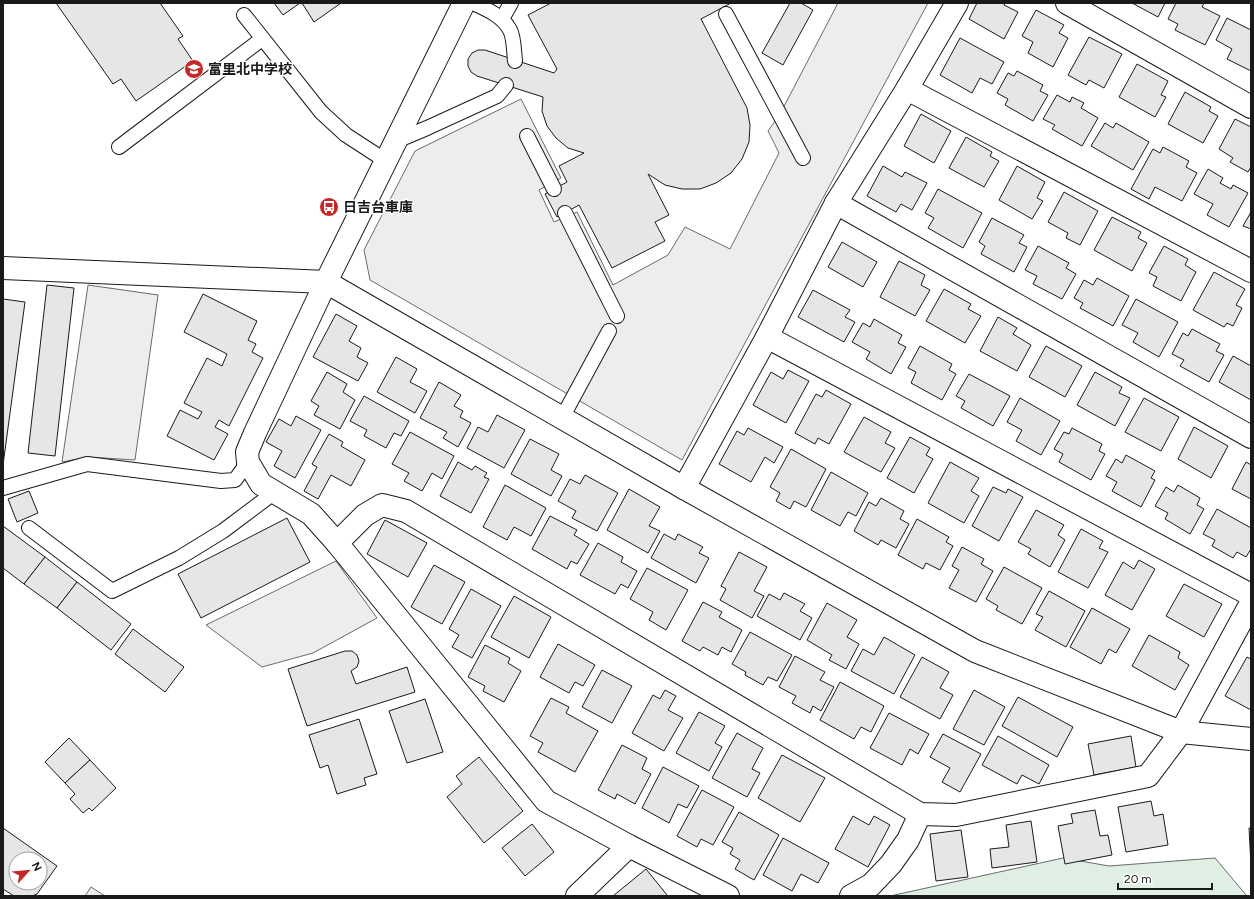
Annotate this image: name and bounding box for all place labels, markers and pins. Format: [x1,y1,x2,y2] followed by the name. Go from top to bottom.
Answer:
[183,58,205,80] school or university icon: 富里北中学校
[208,61,292,78] place label: 富里北中学校
[318,196,340,218] bus stop icon: 日吉台車庫
[343,199,413,216] place label: 日吉台車庫

